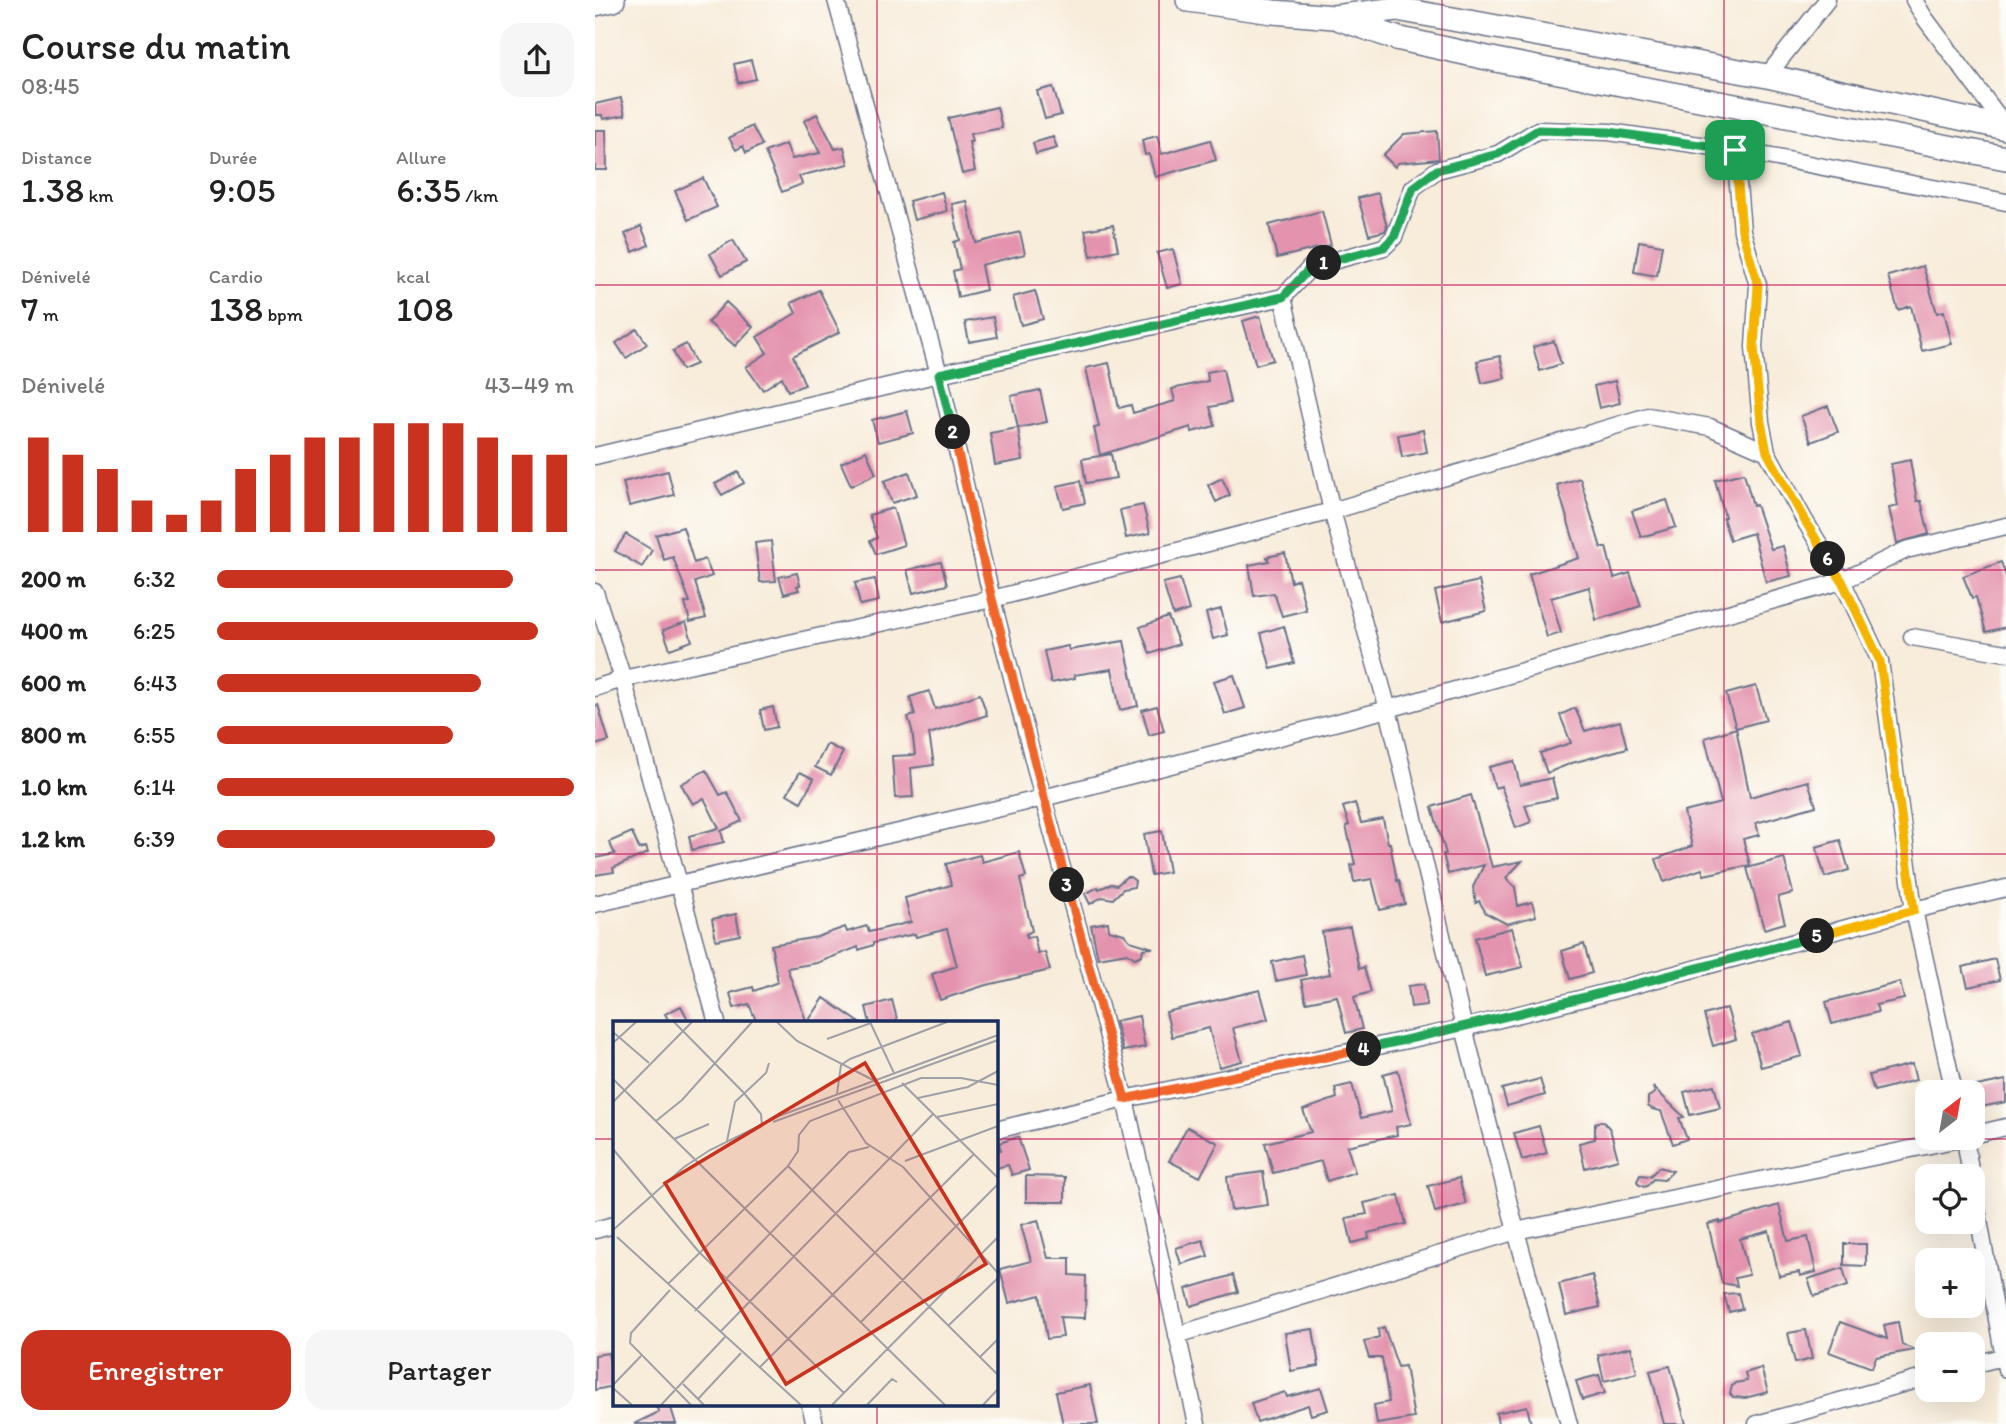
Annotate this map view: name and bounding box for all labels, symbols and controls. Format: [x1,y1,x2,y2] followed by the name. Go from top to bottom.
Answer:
[21,23,291,69] text: Course du matin
[500,23,574,97] button: share
[21,72,79,100] text: 08:45
[1705,120,1765,180] pin
[1716,131,1754,169] icon: arrive
[21,146,92,169] text: Distance
[209,146,257,169] text: Durée
[396,146,446,169] text: Allure
[21,169,84,211] text: 1.38
[209,169,275,211] text: 9:05
[396,169,461,211] text: 6:35
[84,184,114,207] text: km
[461,184,498,207] text: /km
[1307,246,1341,280] pin: 1
[1319,251,1328,274] text: 1
[21,265,91,288] text: Dénivelé
[209,265,263,288] text: Cardio
[396,265,430,288] text: kcal
[21,288,38,330] text: 7
[209,288,263,330] text: 138
[396,288,453,330] text: 108
[38,303,59,326] text: m
[263,303,303,326] text: bpm
[21,371,105,399] text: Dénivelé
[484,371,574,399] text: 43–49 m
[935,414,971,450] pin: 2
[948,420,958,443] text: 2
[1811,542,1845,576] pin: 6
[1822,547,1833,570] text: 6
[21,565,86,593] text: 200 m
[133,565,175,593] text: 6:32
[21,617,88,645] text: 400 m
[133,617,175,645] text: 6:25
[21,669,86,697] text: 600 m
[133,669,177,697] text: 6:43
[21,721,86,749] text: 800 m
[133,721,175,749] text: 6:55
[21,773,87,801] text: 1.0 km
[133,773,175,801] text: 6:14
[21,825,85,853] text: 1.2 km
[133,825,175,853] text: 6:39
[1049,868,1085,903] pin: 3
[1061,873,1072,896] text: 3
[1799,918,1835,954] pin: 5
[1812,924,1821,947] text: 5
[613,1021,997,1406] inset map
[1347,1032,1381,1066] pin: 4
[1358,1037,1369,1060] text: 4
[1915,1080,1985,1150] north arrow
[1915,1080,1985,1402] map controls
[1915,1164,1985,1234] button: locate
[1915,1248,1985,1318] button: +
[21,1330,291,1410] button: Enregistrer
[305,1330,574,1410] button: Partager
[1915,1332,1985,1402] button: −

